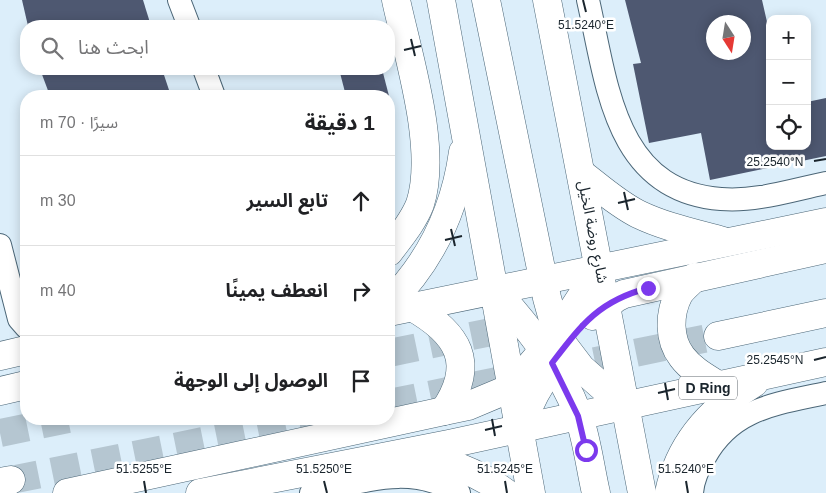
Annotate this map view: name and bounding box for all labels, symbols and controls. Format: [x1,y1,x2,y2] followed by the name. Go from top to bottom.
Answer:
[706,15,751,60] north arrow
[766,15,811,150] map controls
[766,15,811,60] button: +
[558,18,614,32] text: 51.5240°E
[20,20,395,75] search box
[38,34,66,62] icon: search
[78,37,149,58] text: ابحث هنا
[766,60,811,105] button: −
[766,105,811,150] button: locate
[305,111,375,134] text: 1 دقيقة
[40,114,118,131] text: سيرًا · 70 m
[747,155,803,169] text: 25.2540°N
[571,179,612,286] street label: شارع روضة الخيل
[347,187,375,215] icon: ahead
[246,190,328,211] text: تابع السير
[40,192,76,209] text: 30 m
[347,277,375,305] icon: right
[637,277,660,300] route end
[226,280,328,301] text: انعطف يمينًا
[40,282,76,299] text: 40 m
[747,353,803,367] text: 25.2545°N
[347,367,375,395] icon: arrive
[174,370,328,391] text: الوصول إلى الوجهة
[679,376,737,399] road number: D Ring
[575,439,598,462] route start
[116,462,172,476] text: 51.5255°E
[296,462,352,476] text: 51.5250°E
[477,462,533,476] text: 51.5245°E
[658,462,714,476] text: 51.5240°E

